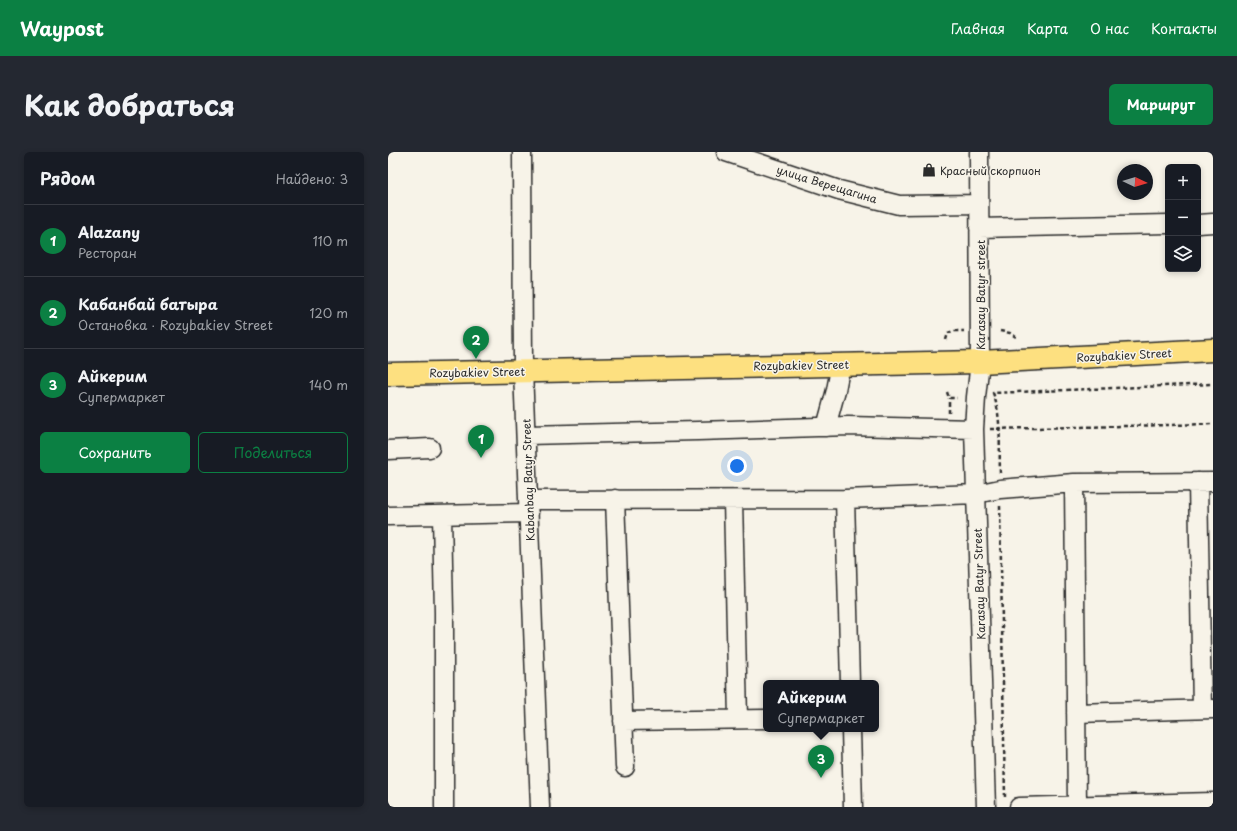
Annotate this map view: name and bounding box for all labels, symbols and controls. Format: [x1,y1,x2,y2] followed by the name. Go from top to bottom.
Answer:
[20,14,104,42] text: Waypost
[951,18,1005,39] text: Главная
[1027,18,1068,39] text: Карта
[1090,18,1129,39] text: О нас
[1151,18,1217,39] text: Контакты
[24,83,235,126] text: Как добраться
[1109,84,1213,125] button: Маршрут
[775,161,880,207] street label: улица Верещагина
[921,162,937,178] shop icon: Красный скорпион
[940,162,1041,179] place label: Красный скорпион
[1117,164,1153,200] north arrow
[1165,164,1201,272] map controls
[1165,164,1201,200] button: +
[40,165,95,191] text: Рядом
[276,169,348,188] text: Найдено: 3
[1165,200,1201,236] button: −
[78,220,140,243] text: Alazany
[50,231,56,250] text: 1
[313,231,348,250] text: 110 m
[1165,236,1201,272] button: layers
[972,240,989,350] street label: Karasay Batyr street
[78,243,137,262] text: Ресторан
[78,292,218,315] text: Кабанбай батыра
[48,303,58,322] text: 2
[309,303,348,322] text: 120 m
[78,315,273,334] text: Остановка · Rozybakiev Street
[463,326,489,359] pin: 2
[1076,344,1173,366] street label: Rozybakiev Street
[753,356,850,374] street label: Rozybakiev Street
[429,363,526,381] street label: Rozybakiev Street
[78,364,148,387] text: Айкерим
[49,375,57,394] text: 3
[309,375,348,394] text: 140 m
[78,387,165,406] text: Супермаркет
[517,418,539,542] street label: Kabanbay Batyr Street
[468,425,494,458] pin: 1
[40,432,190,473] button: Сохранить
[198,432,348,473] button: Поделиться
[727,456,747,476] your location
[969,528,989,640] street label: Karasay Batyr Street
[763,680,879,732] popup
[778,685,847,708] text: Айкерим
[778,708,864,727] text: Супермаркет
[808,745,834,778] pin: 3

